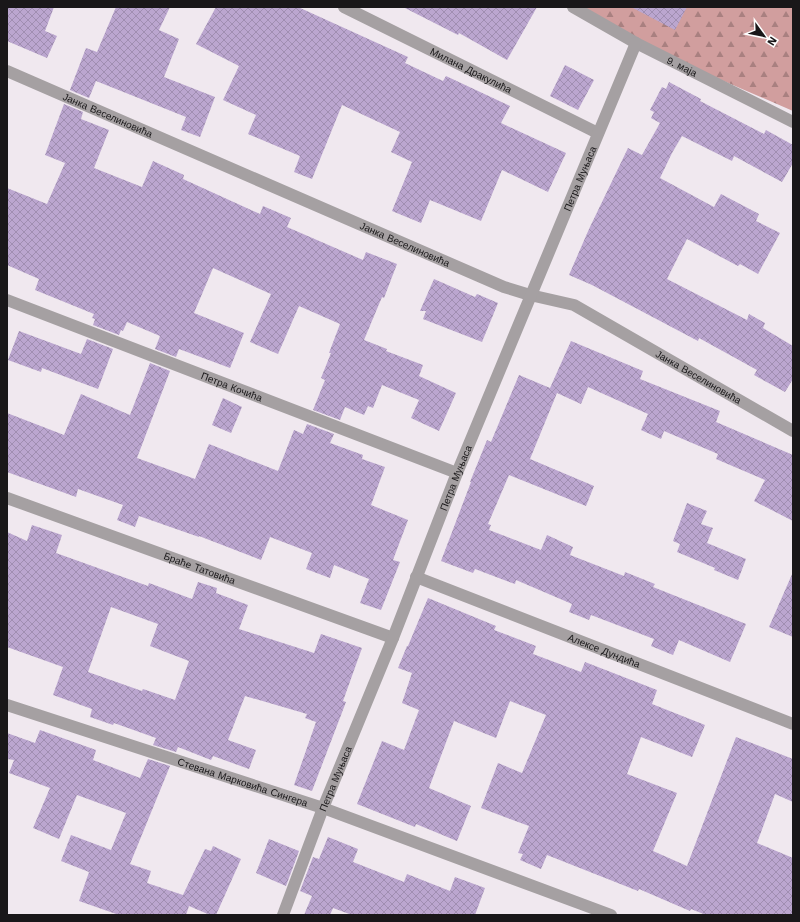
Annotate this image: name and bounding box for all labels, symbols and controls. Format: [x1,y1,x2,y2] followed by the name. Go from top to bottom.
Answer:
[744,16,784,56] north arrow
[764,34,780,48] text: N
[428,46,514,96] street label: Милана Дракулића
[665,54,699,79] street label: 9. маја
[61,91,155,140] street label: Јанка Веселиновића
[562,144,599,213] street label: Петра Муњаса
[358,220,452,269] street label: Јанка Веселиновића
[654,348,743,406] street label: Јанка Веселиновића
[200,370,264,404] street label: Петра Кочића
[438,443,474,512] street label: Петра Муњаса
[162,550,237,587] street label: Браће Татовића
[566,632,642,670] street label: Алексе Дундића
[317,744,354,813] street label: Петра Муњаса
[176,756,309,809] street label: Стевана Марковића Сингера

